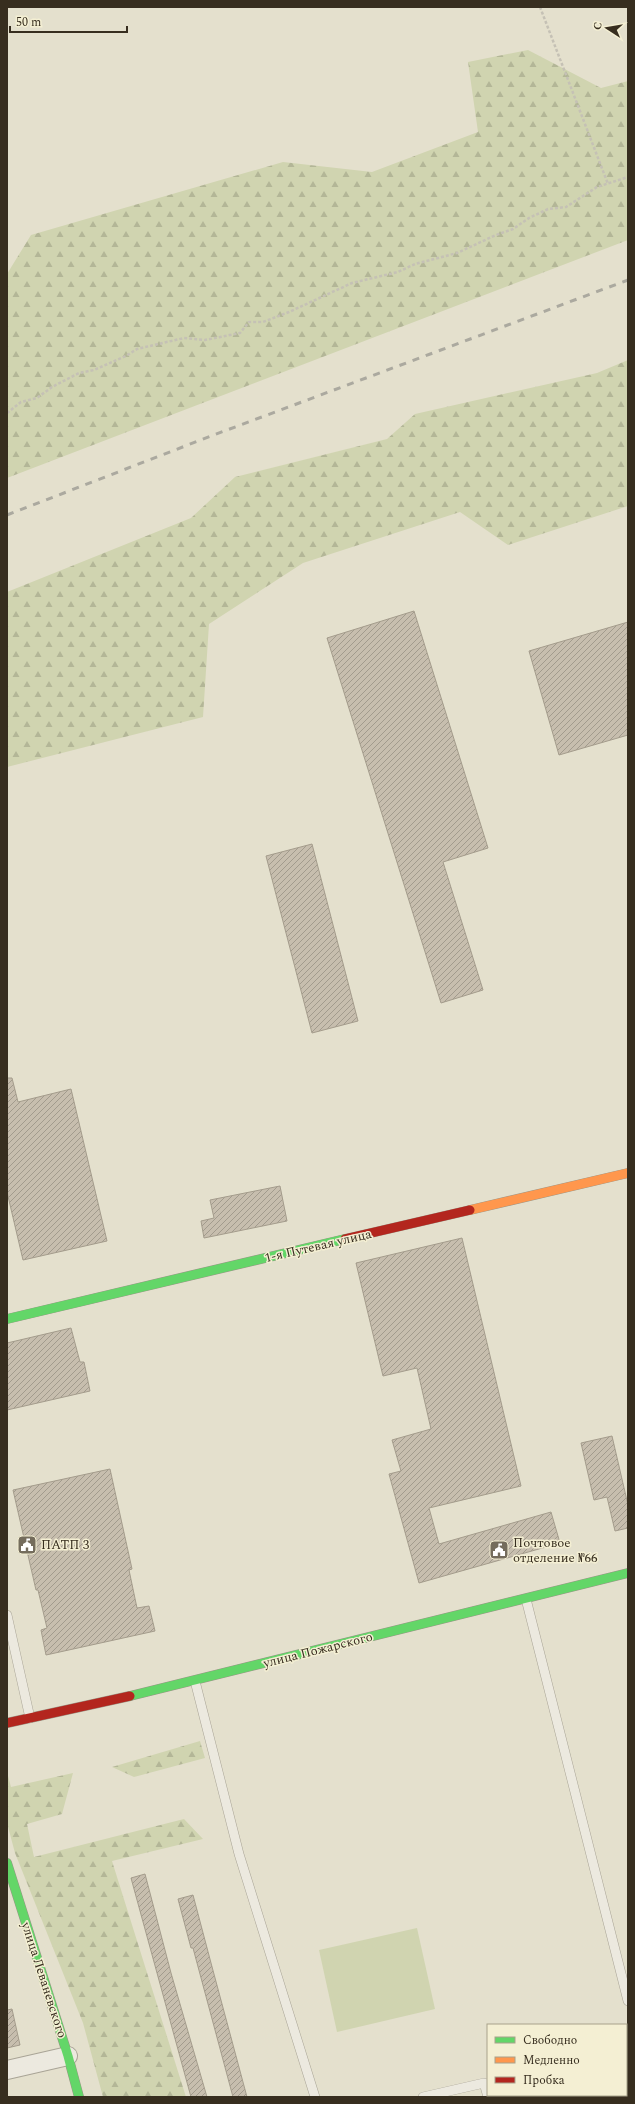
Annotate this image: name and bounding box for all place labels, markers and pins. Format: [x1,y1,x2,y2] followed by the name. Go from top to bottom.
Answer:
[513,1533,598,1568] place label: Почтовое отделение №66
[16,1534,38,1556] public building icon: ПАТП 3
[41,1535,90,1555] place label: ПАТП 3
[488,1539,510,1561] public building icon: Почтовое отделение №66

